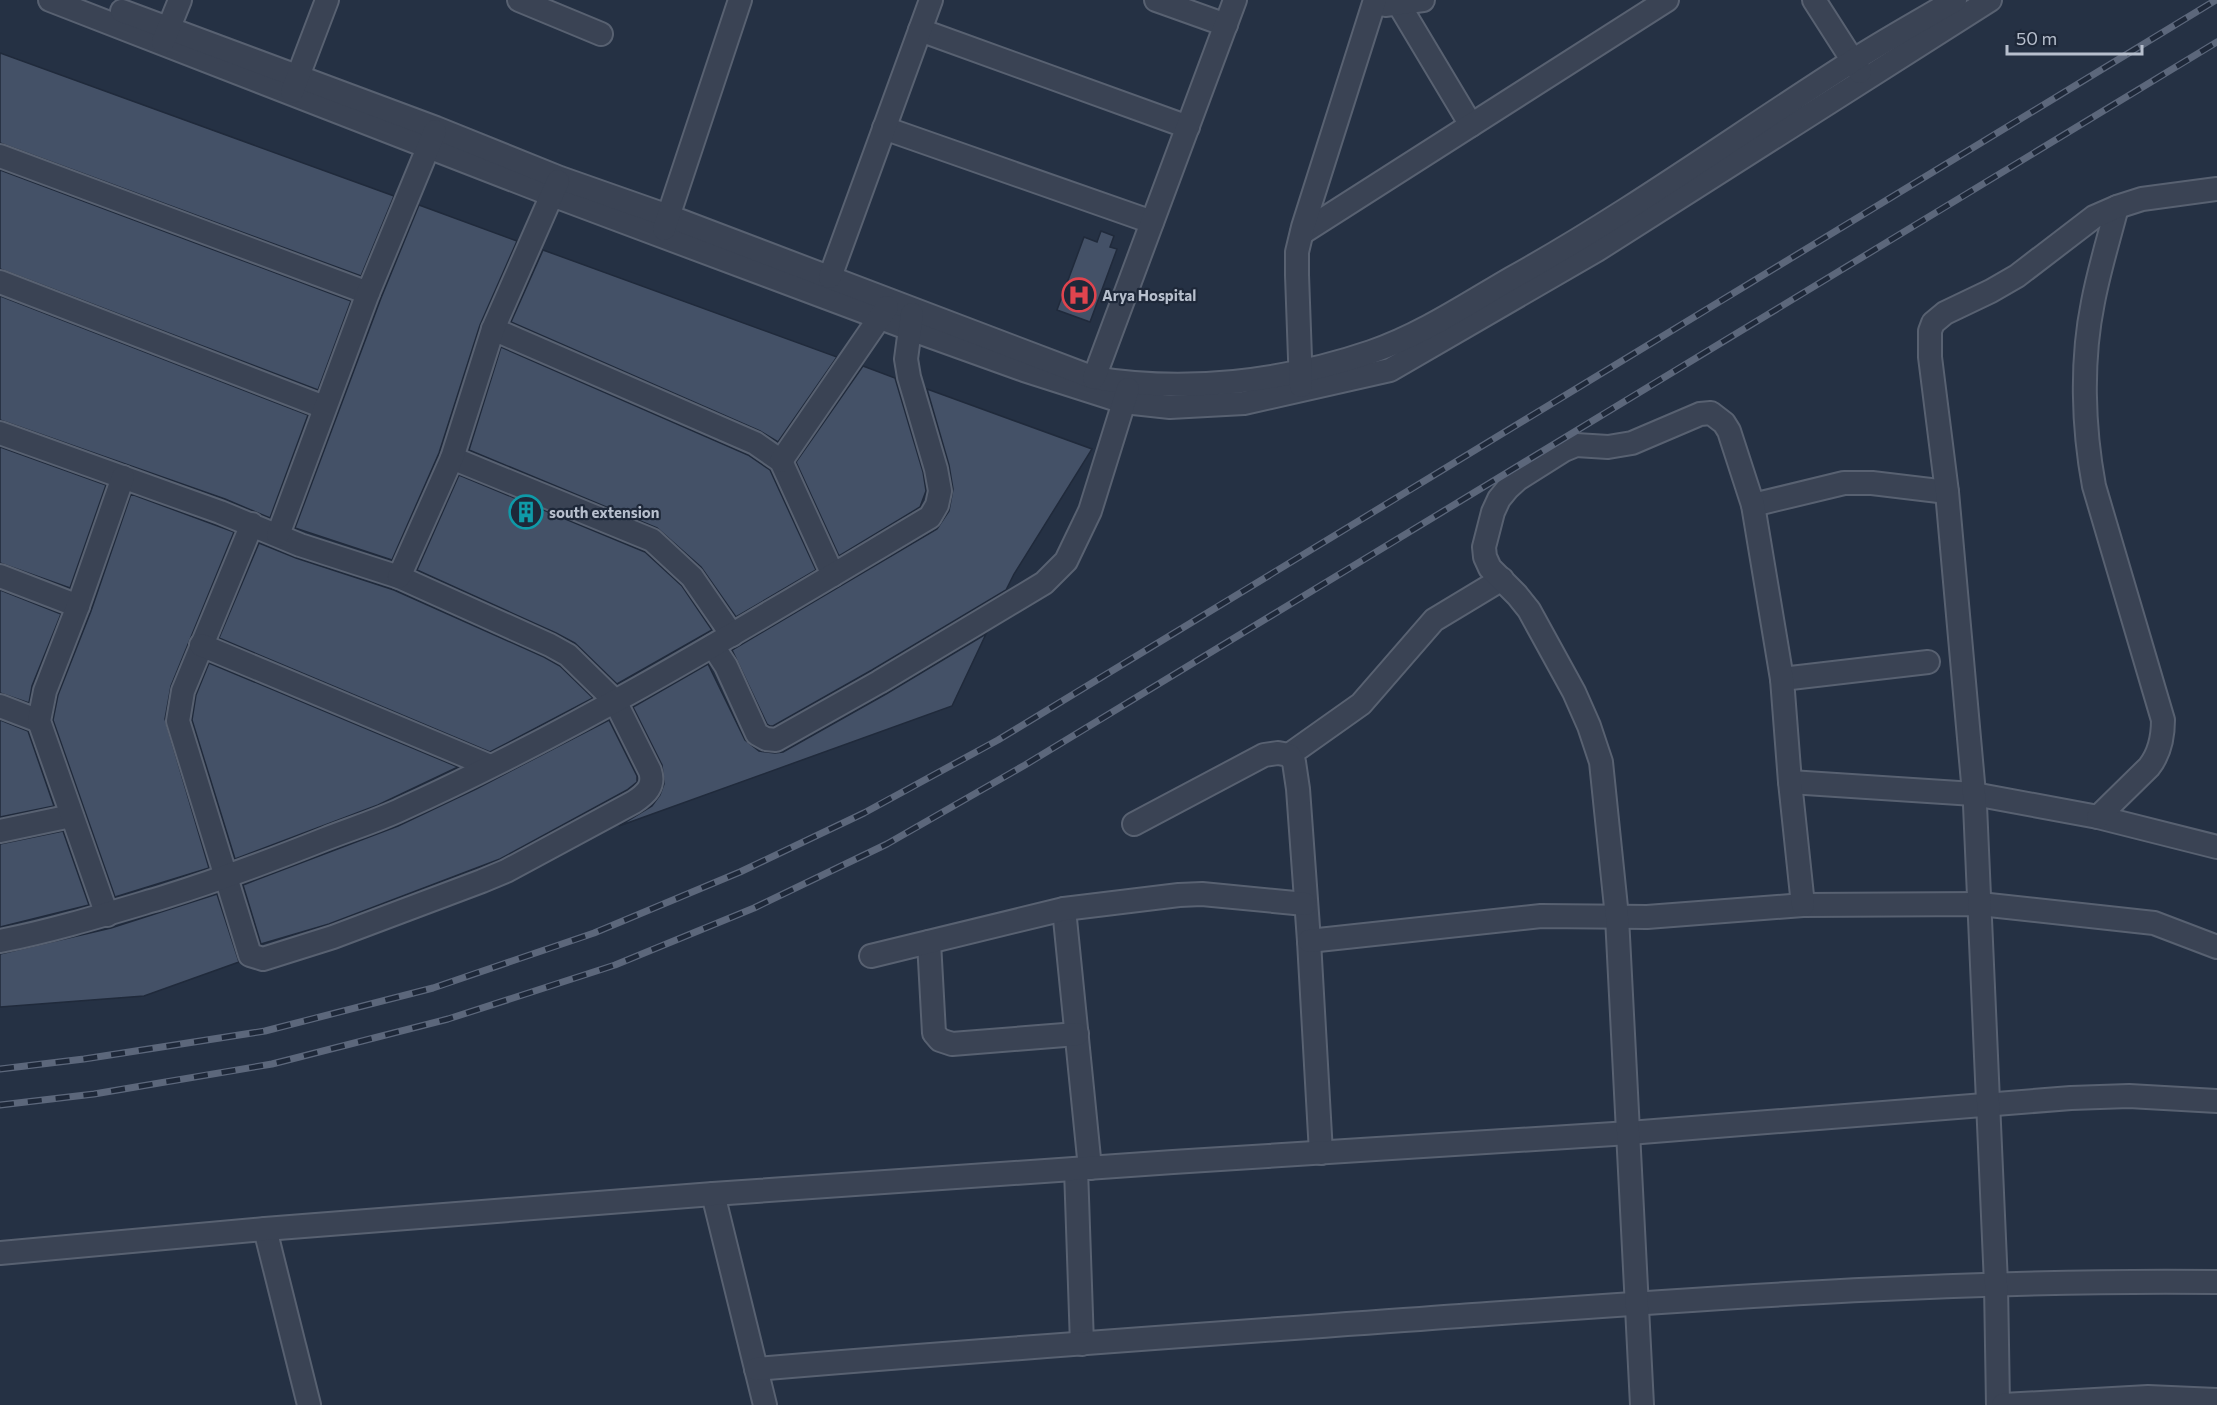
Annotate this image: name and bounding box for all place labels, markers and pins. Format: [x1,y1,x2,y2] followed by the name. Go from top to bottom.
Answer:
[1061,277,1097,313] hospital icon: Arya Hospital
[1102,286,1196,304] place label: Arya Hospital
[508,494,544,530] building icon: south extension
[549,503,659,521] place label: south extension

